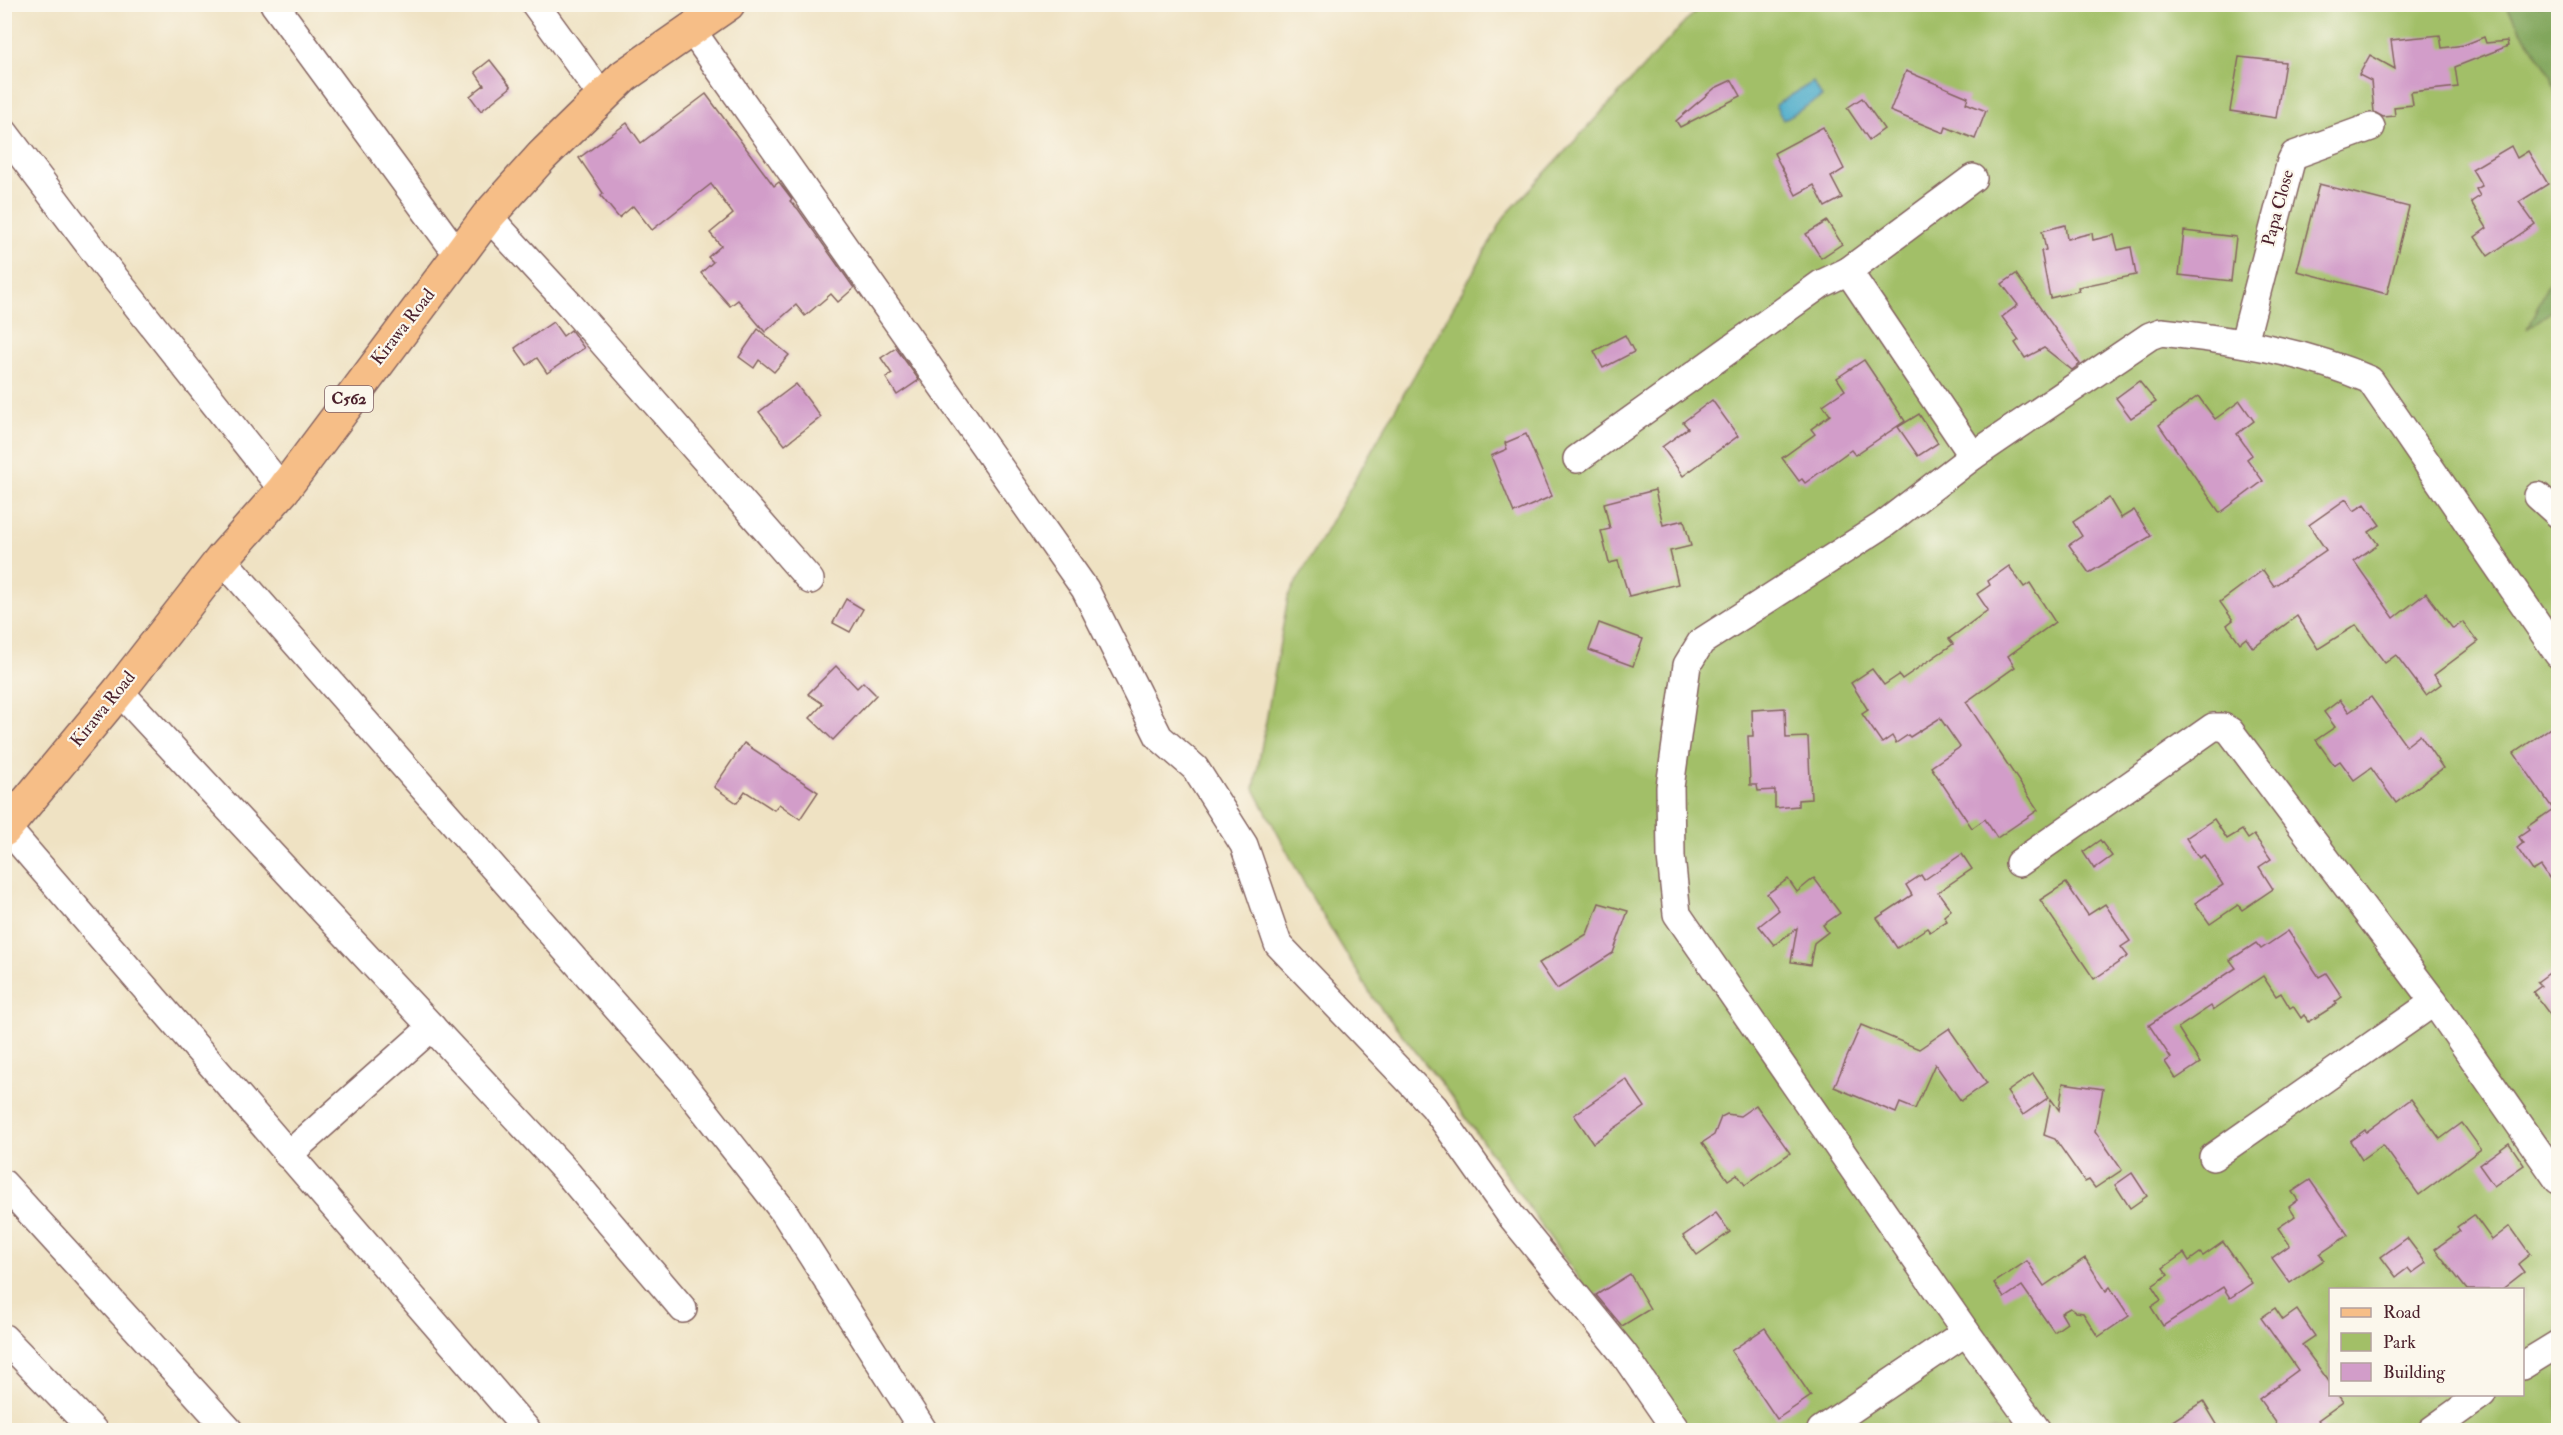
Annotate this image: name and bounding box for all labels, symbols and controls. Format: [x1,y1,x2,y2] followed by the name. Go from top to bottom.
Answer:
[2257,167,2299,249] street label: Papa Close
[366,284,440,370] street label: Kirawa Road
[325,386,373,412] road number: C562
[65,666,141,752] street label: Kirawa Road
[2329,1288,2524,1396] legend
[2383,1301,2421,1324] text: Road
[2383,1331,2416,1354] text: Park
[2383,1361,2446,1384] text: Building

